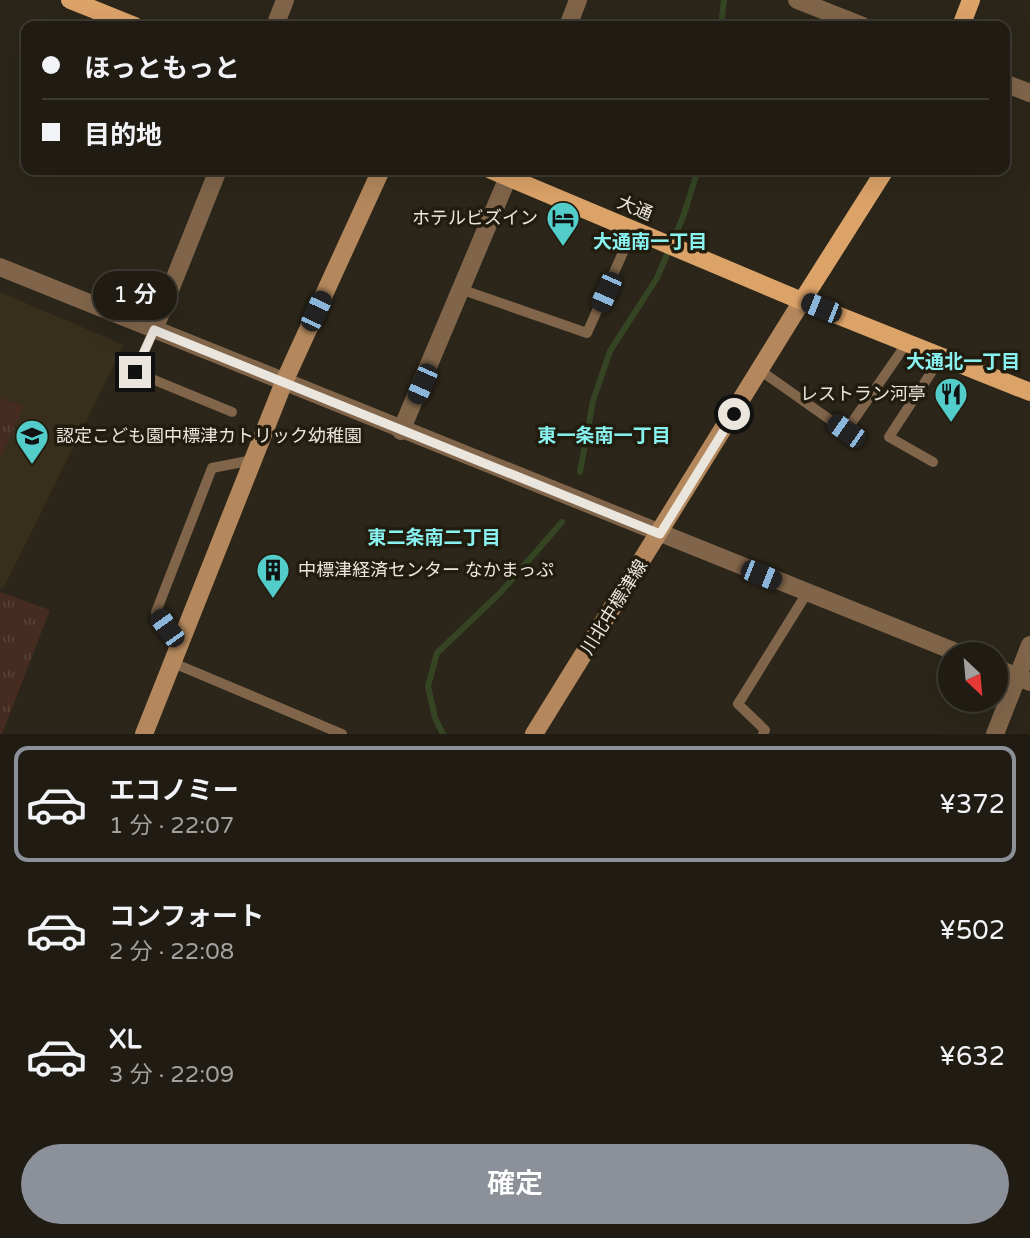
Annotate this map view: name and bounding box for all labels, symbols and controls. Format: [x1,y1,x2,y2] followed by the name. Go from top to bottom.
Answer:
[84,53,240,84] text: ほっともっと
[84,120,162,151] text: 目的地
[614,191,656,225] street label: 大通
[544,199,582,248] hotel icon: ホテルビズイン
[412,207,538,229] place label: ホテルビズイン
[593,231,707,253] district label: 大通南一丁目
[588,269,625,315] car
[93,270,177,320] callout: 1 分
[113,281,157,309] text: 1 分
[298,288,335,334] car
[798,290,845,326] car
[906,351,1020,373] district label: 大通北一丁目
[119,356,151,388] route end
[404,361,441,407] car
[932,375,970,424] restaurant icon: レストラン河亭
[800,383,926,405] place label: レストラン河亭
[718,398,750,430] route start
[823,410,870,452] car
[13,417,51,466] school or university icon: 認定こども園中標津カトリック幼稚園
[56,425,362,447] place label: 認定こども園中標津カトリック幼稚園
[537,425,671,447] district label: 東一条南一丁目
[367,527,501,549] district label: 東二条南二丁目
[254,551,292,600] building icon: 中標津経済センター なかまっぷ
[576,555,652,659] street label: 川北中標津線
[738,557,785,593] car
[298,559,554,581] place label: 中標津経済センター なかまっぷ
[147,605,188,651] car
[938,642,1008,712] north arrow
[938,642,1008,712] map controls
[25,773,88,836] icon: car
[109,775,239,806] text: エコノミー
[939,789,1005,820] text: ¥372
[109,812,234,840] text: 1 分 · 22:07
[25,899,88,962] icon: car
[109,901,264,932] text: コンフォート
[939,915,1005,946] text: ¥502
[109,938,234,966] text: 2 分 · 22:08
[109,1024,141,1055] text: XL
[25,1025,88,1088] icon: car
[939,1041,1005,1072] text: ¥632
[109,1061,234,1089] text: 3 分 · 22:09
[21,1144,1009,1224] button: 確定

